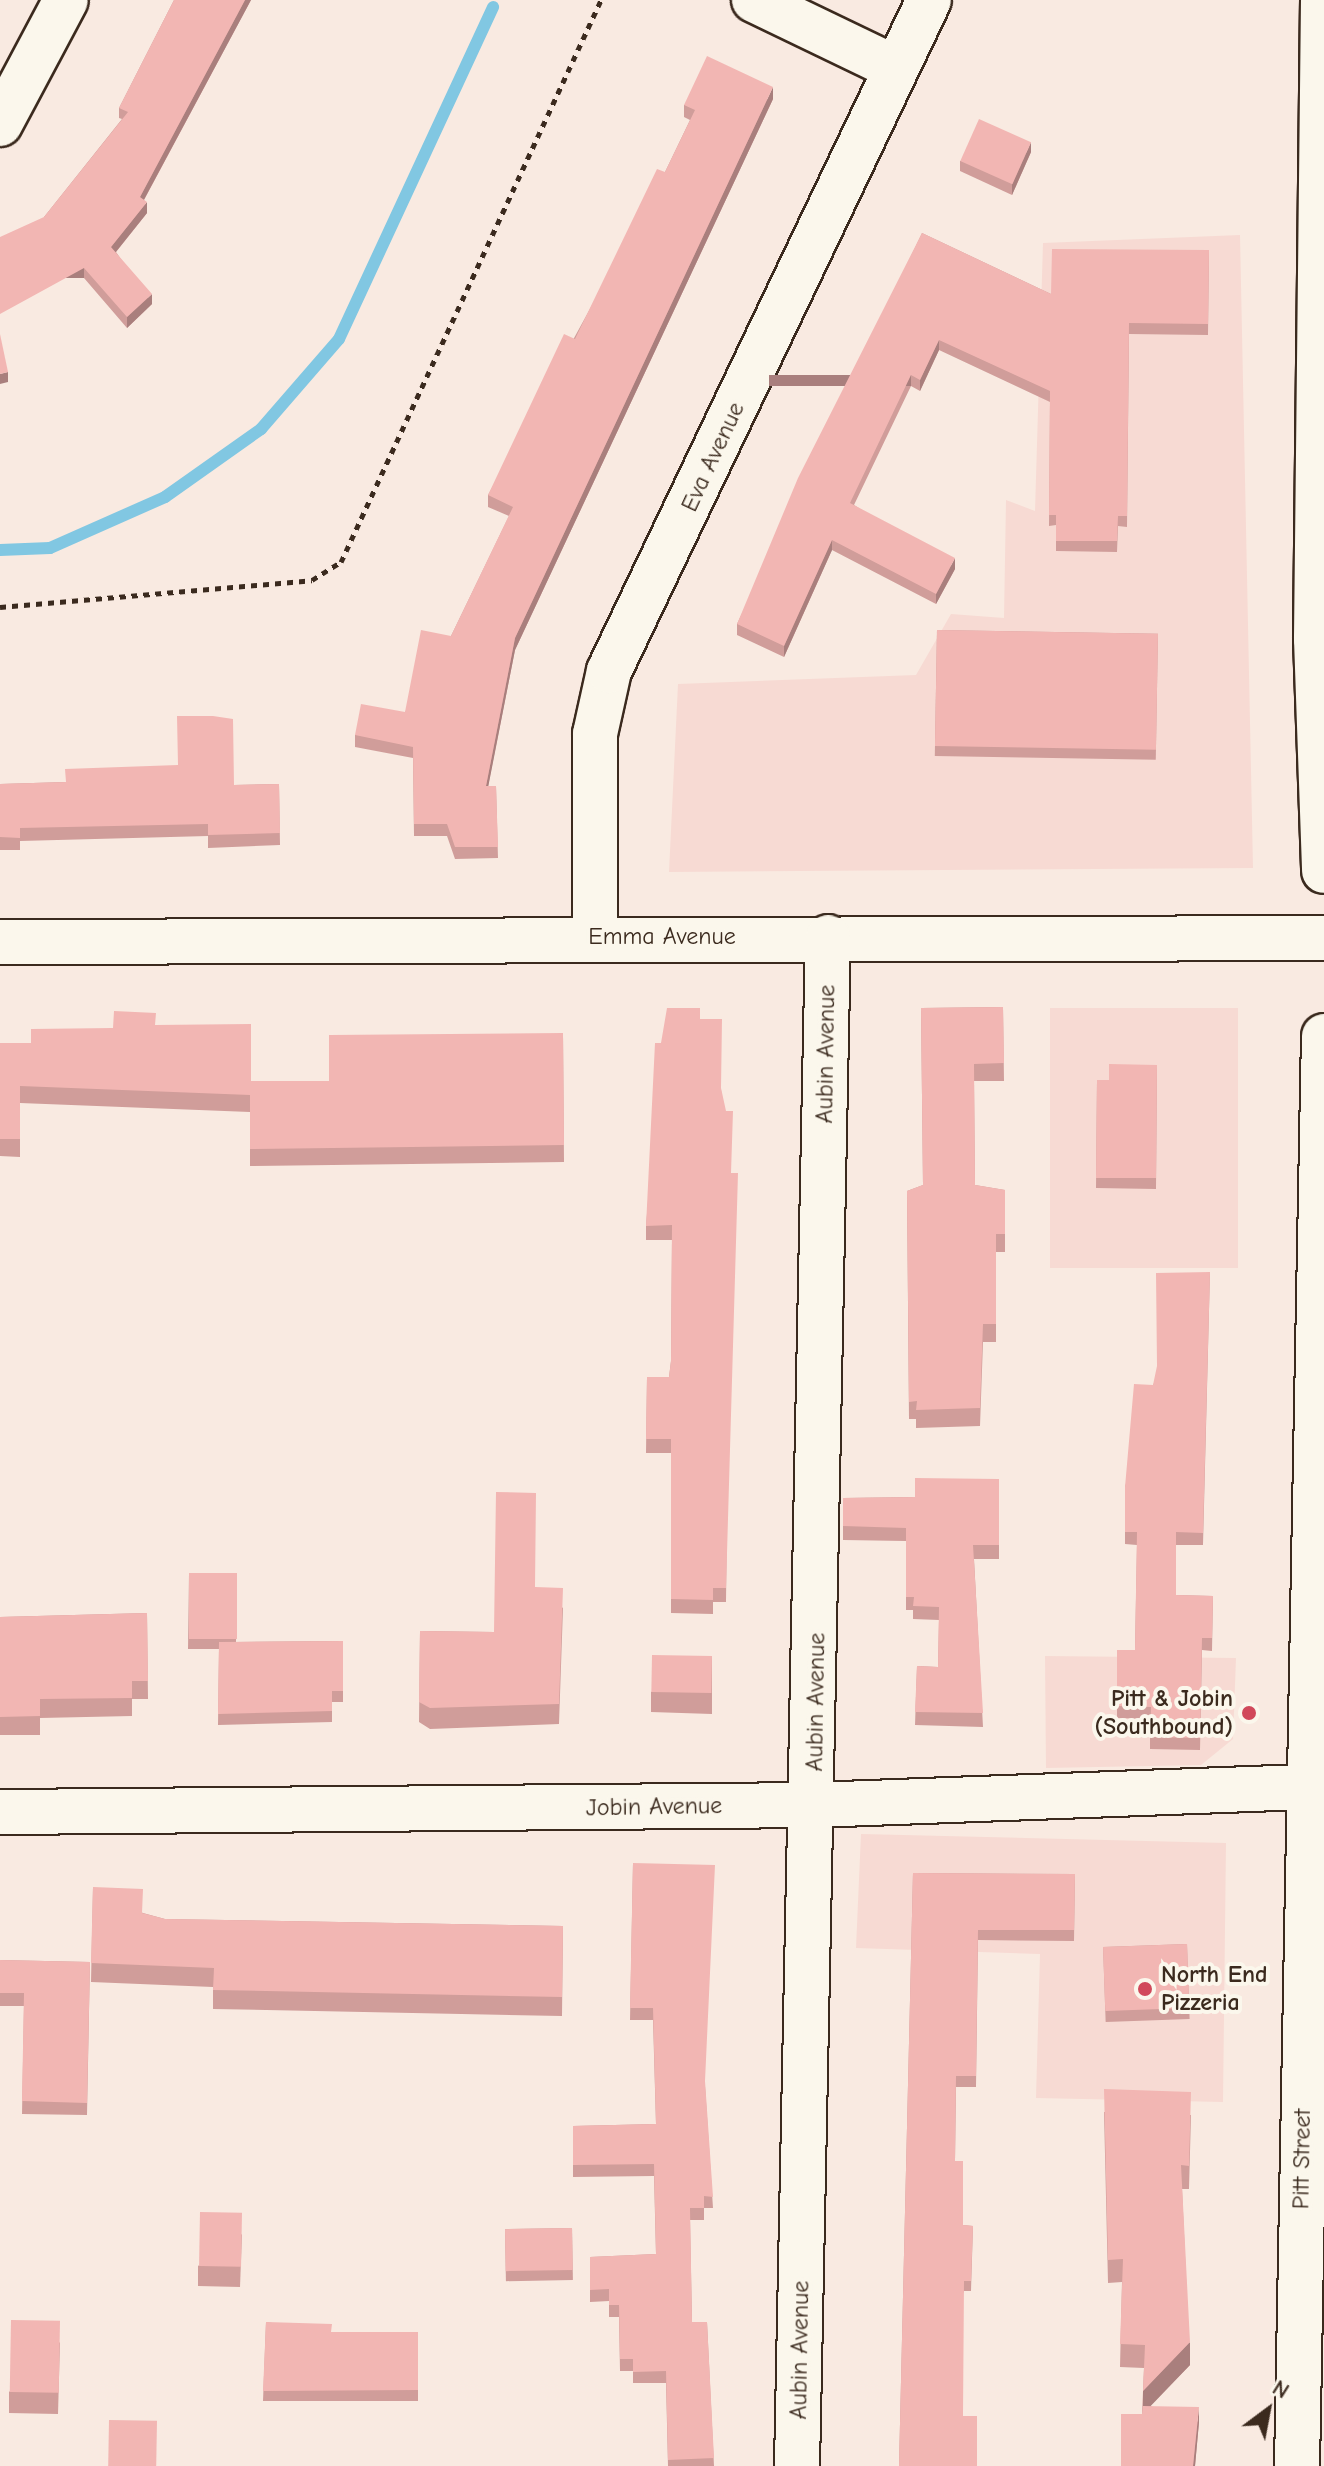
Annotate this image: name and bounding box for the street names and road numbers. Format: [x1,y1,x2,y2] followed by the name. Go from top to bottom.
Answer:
[675,398,751,516] street label: Eva Avenue
[588,923,736,951] street label: Emma Avenue
[810,984,842,1124] street label: Aubin Avenue
[800,1632,832,1772] street label: Aubin Avenue
[586,1791,722,1823] street label: Jobin Avenue
[1287,2108,1317,2210] street label: Pitt Street
[784,2280,816,2420] street label: Aubin Avenue

